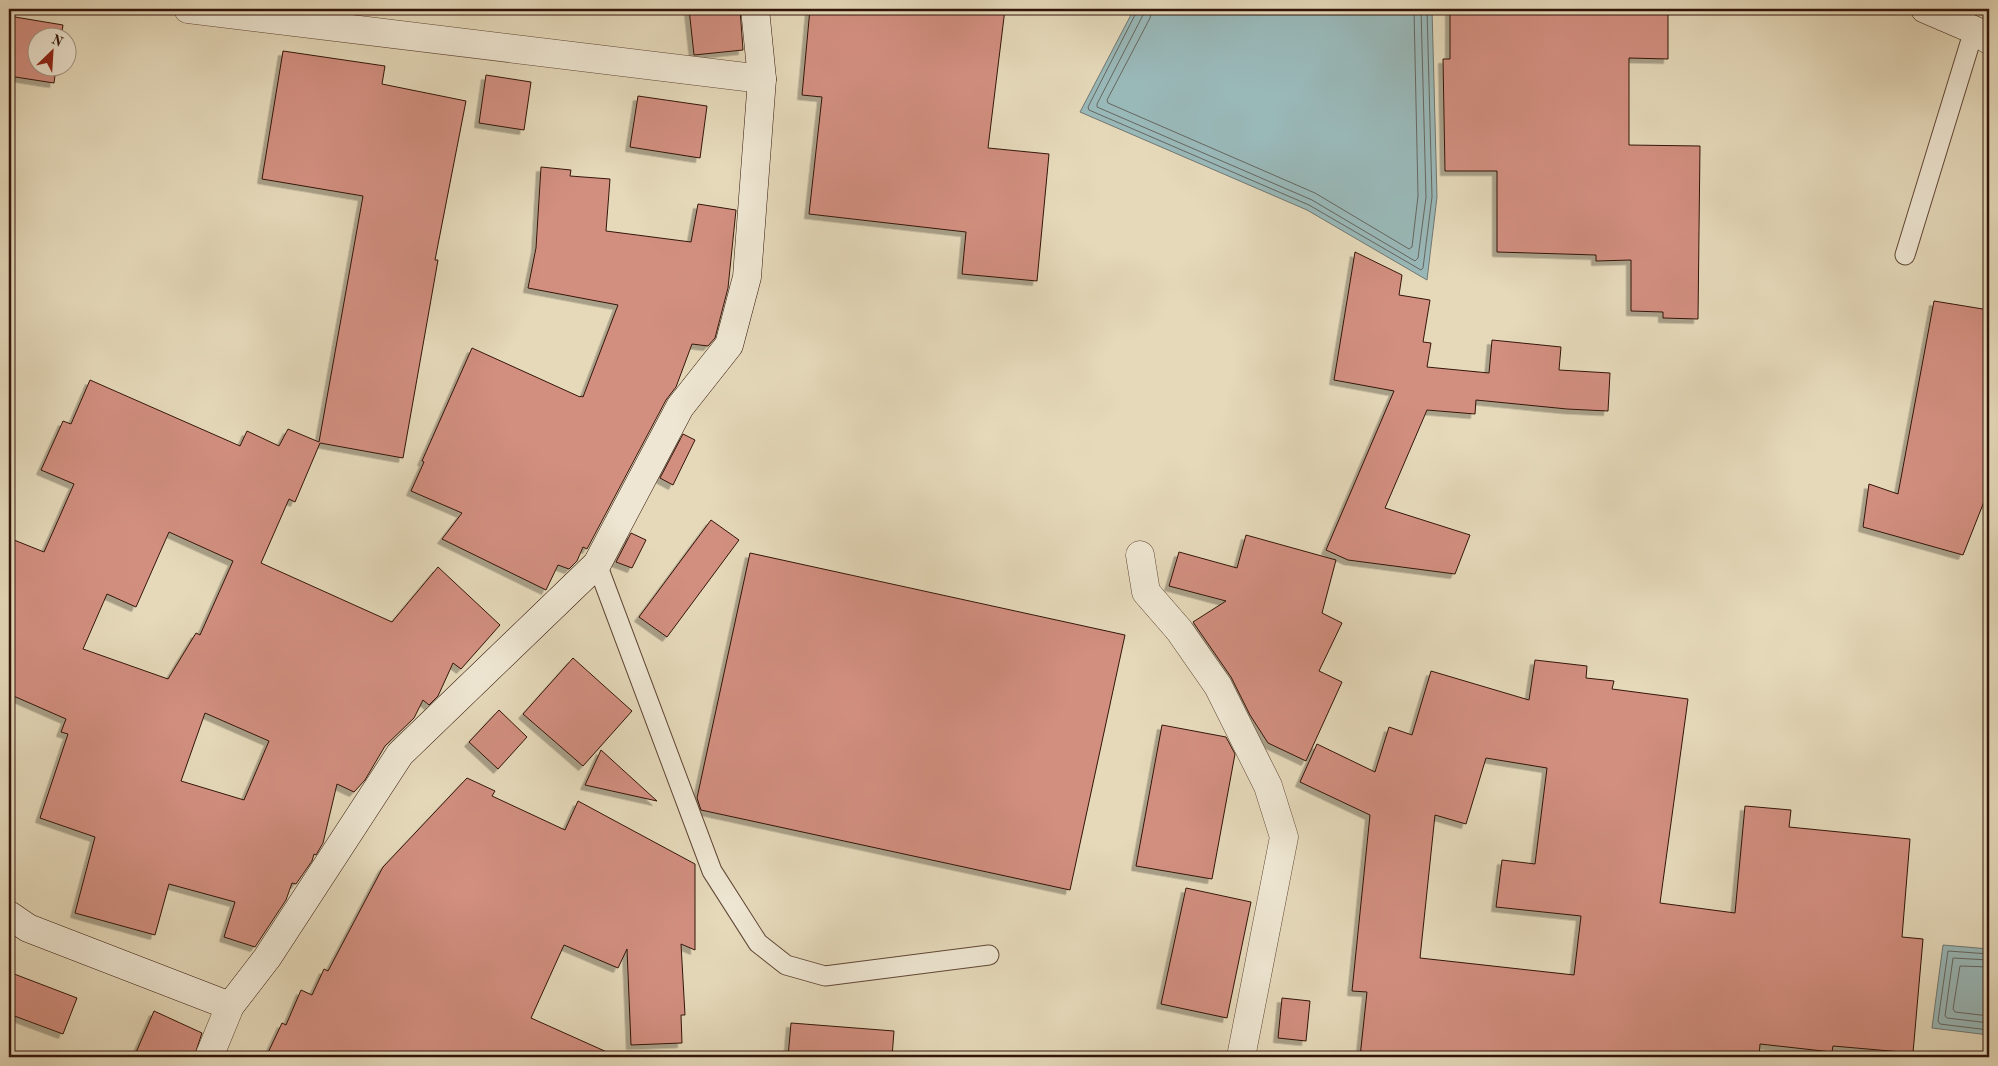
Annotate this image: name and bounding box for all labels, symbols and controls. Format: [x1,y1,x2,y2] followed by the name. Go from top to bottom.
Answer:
[28,28,78,78] north arrow
[49,33,65,50] text: N

